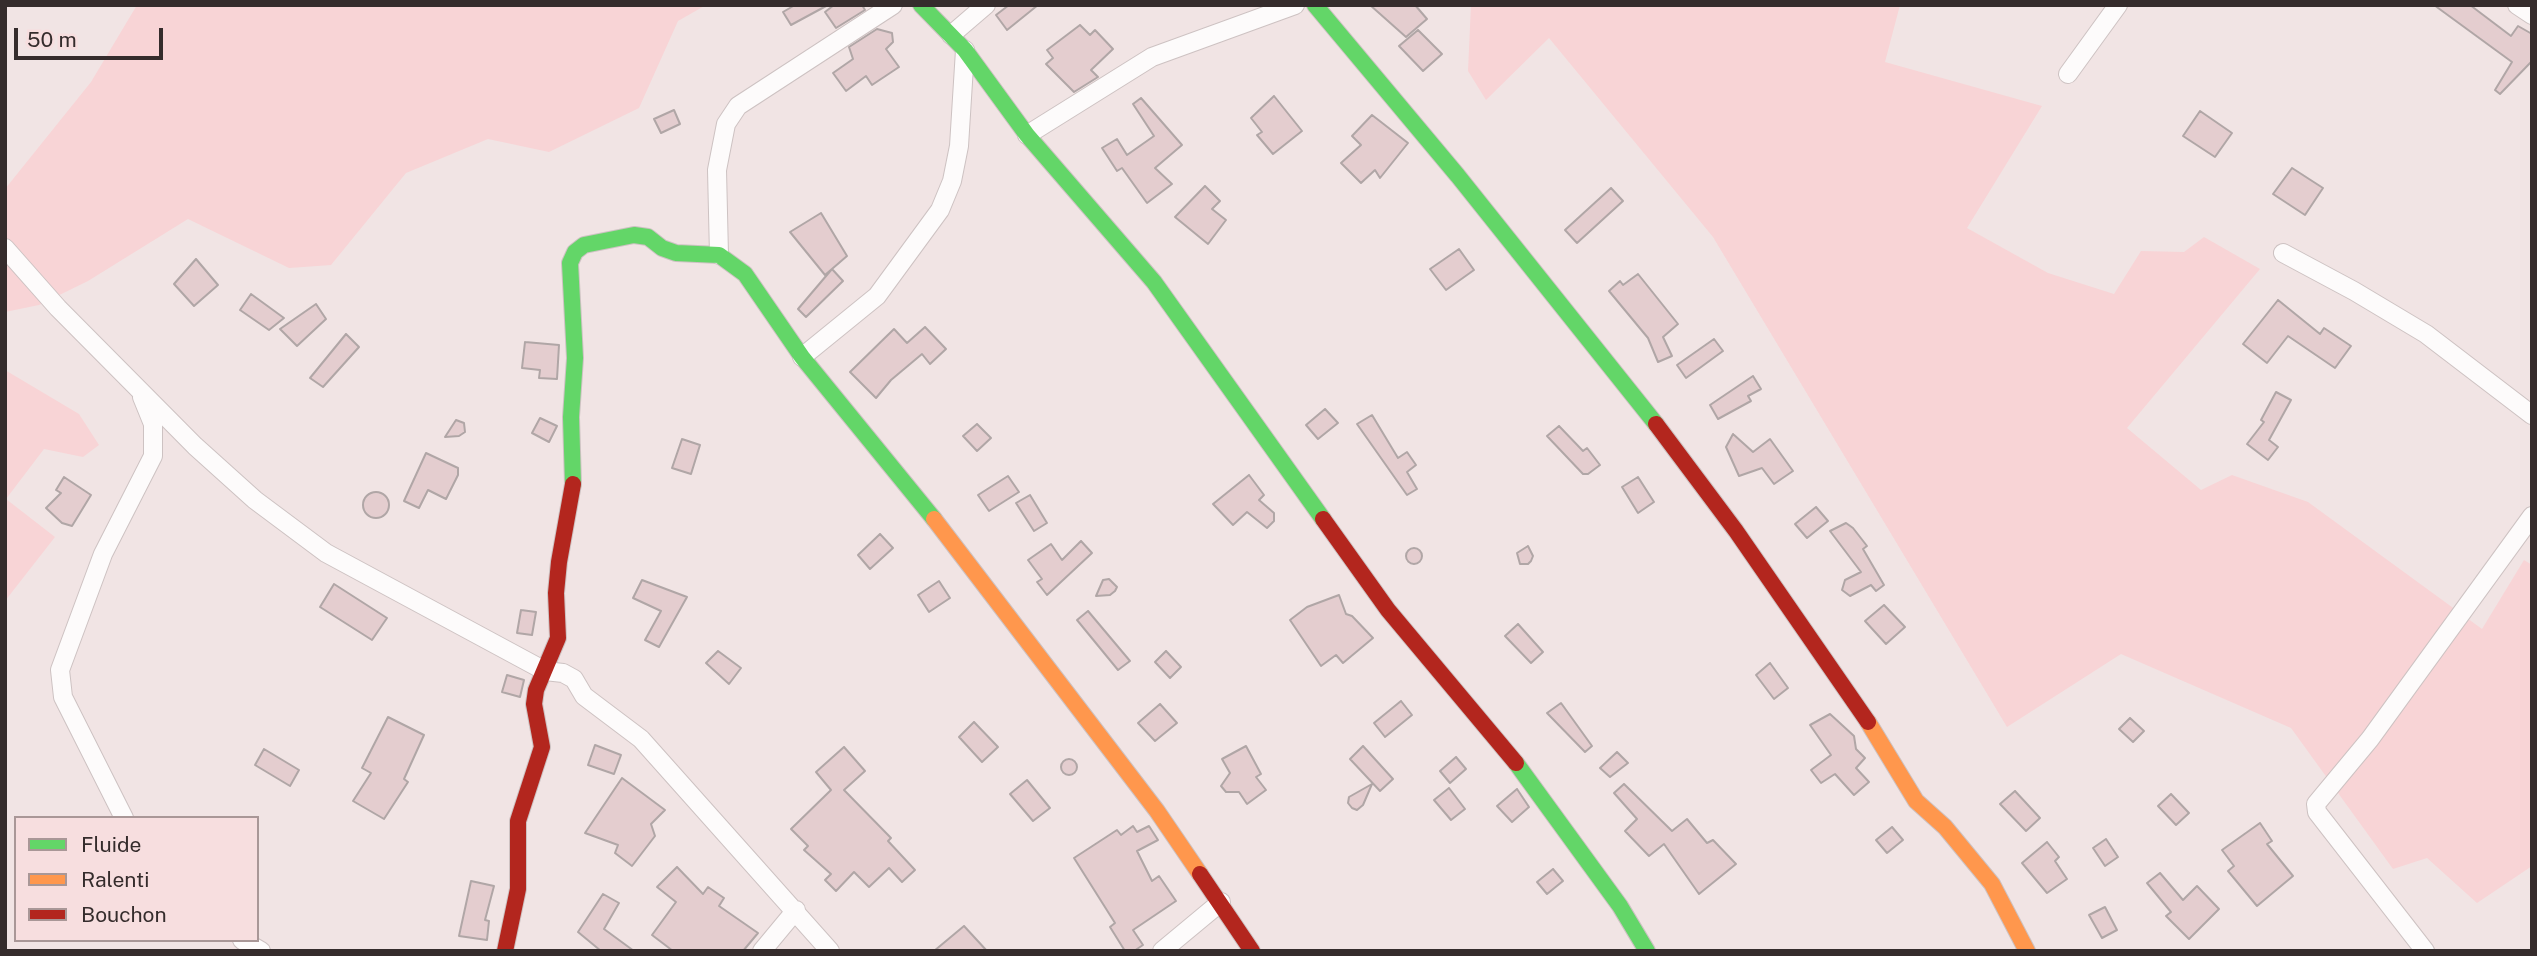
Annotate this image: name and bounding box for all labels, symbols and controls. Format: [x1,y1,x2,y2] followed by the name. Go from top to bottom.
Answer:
[18,14,166,58] scale bar
[27,27,77,52] text: 50 m
[14,816,259,942] legend
[81,832,141,857] text: Fluide
[81,867,149,892] text: Ralenti
[81,902,167,927] text: Bouchon

